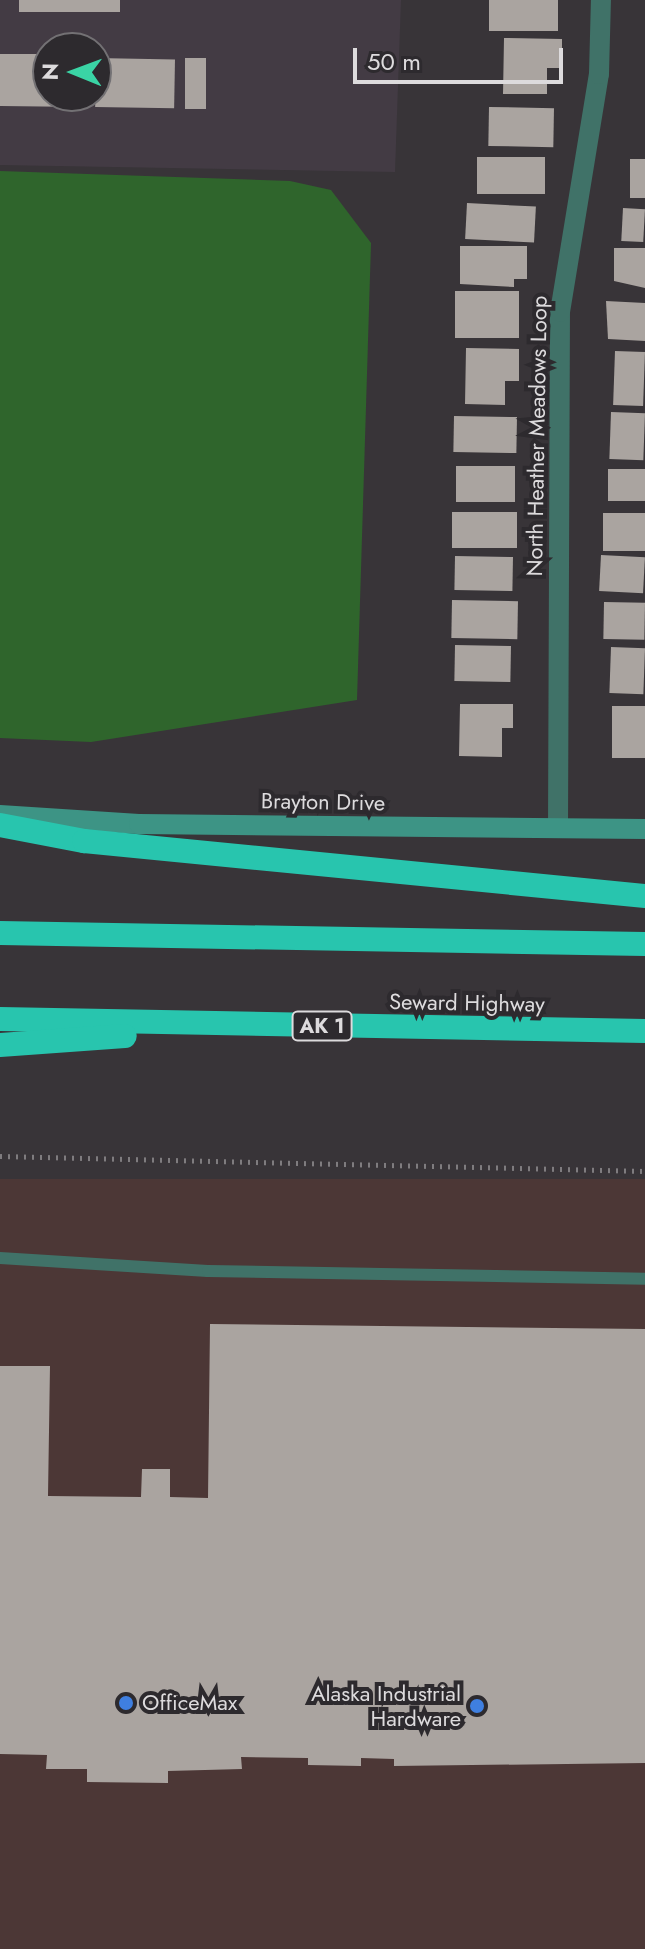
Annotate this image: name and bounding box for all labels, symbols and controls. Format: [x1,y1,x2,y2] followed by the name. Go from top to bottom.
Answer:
[32,32,112,112] north arrow
[357,32,567,82] scale bar
[367,44,421,79] text: 50 m
[34,63,66,81] text: N
[521,295,553,577] street label: North Heather Meadows Loop
[261,788,385,816] street label: Brayton Drive
[389,988,545,1018] street label: Seward Highway
[290,1010,354,1042] road number: AK 1
[311,1680,461,1732] place label: Alaska Industrial Hardware
[142,1690,237,1716] place label: OfficeMax
[117,1694,135,1712] marker: OfficeMax
[468,1697,486,1715] marker: Alaska Industrial Hardware

